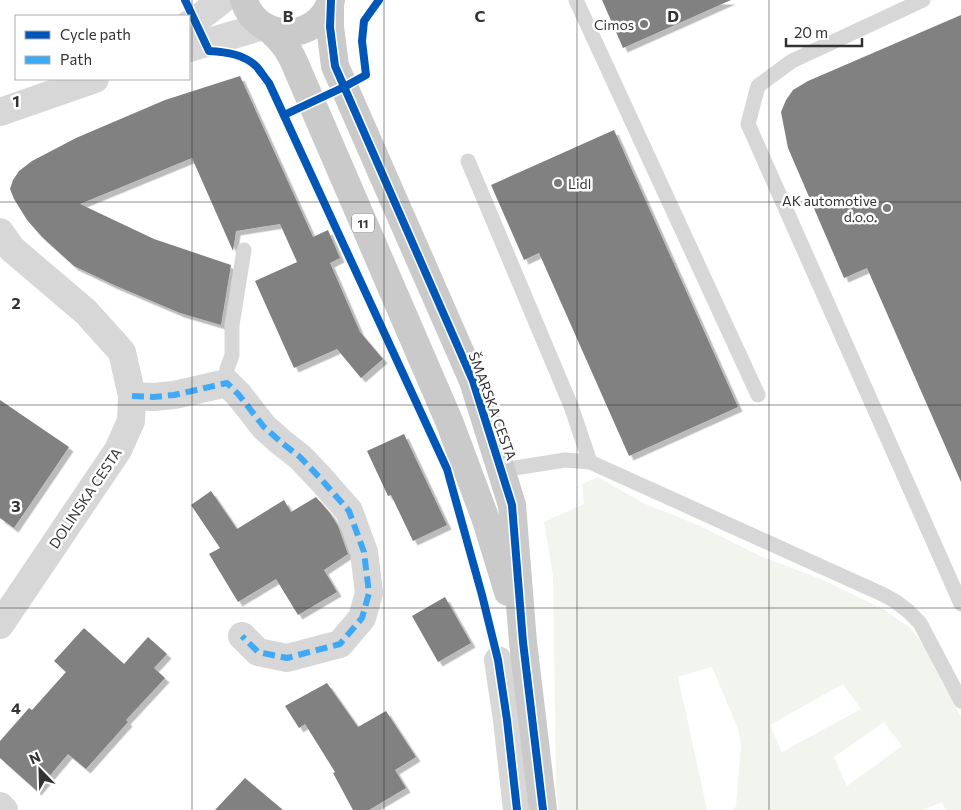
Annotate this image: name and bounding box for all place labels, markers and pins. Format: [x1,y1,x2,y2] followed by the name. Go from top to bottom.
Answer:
[594,16,634,33] place label: Cimos
[638,18,650,30] marker: Cimos
[568,175,591,192] place label: Lidl
[552,177,564,189] marker: Lidl
[782,192,877,225] place label: AK automotive d.o.o.
[881,202,893,214] marker: AK automotive d.o.o.

